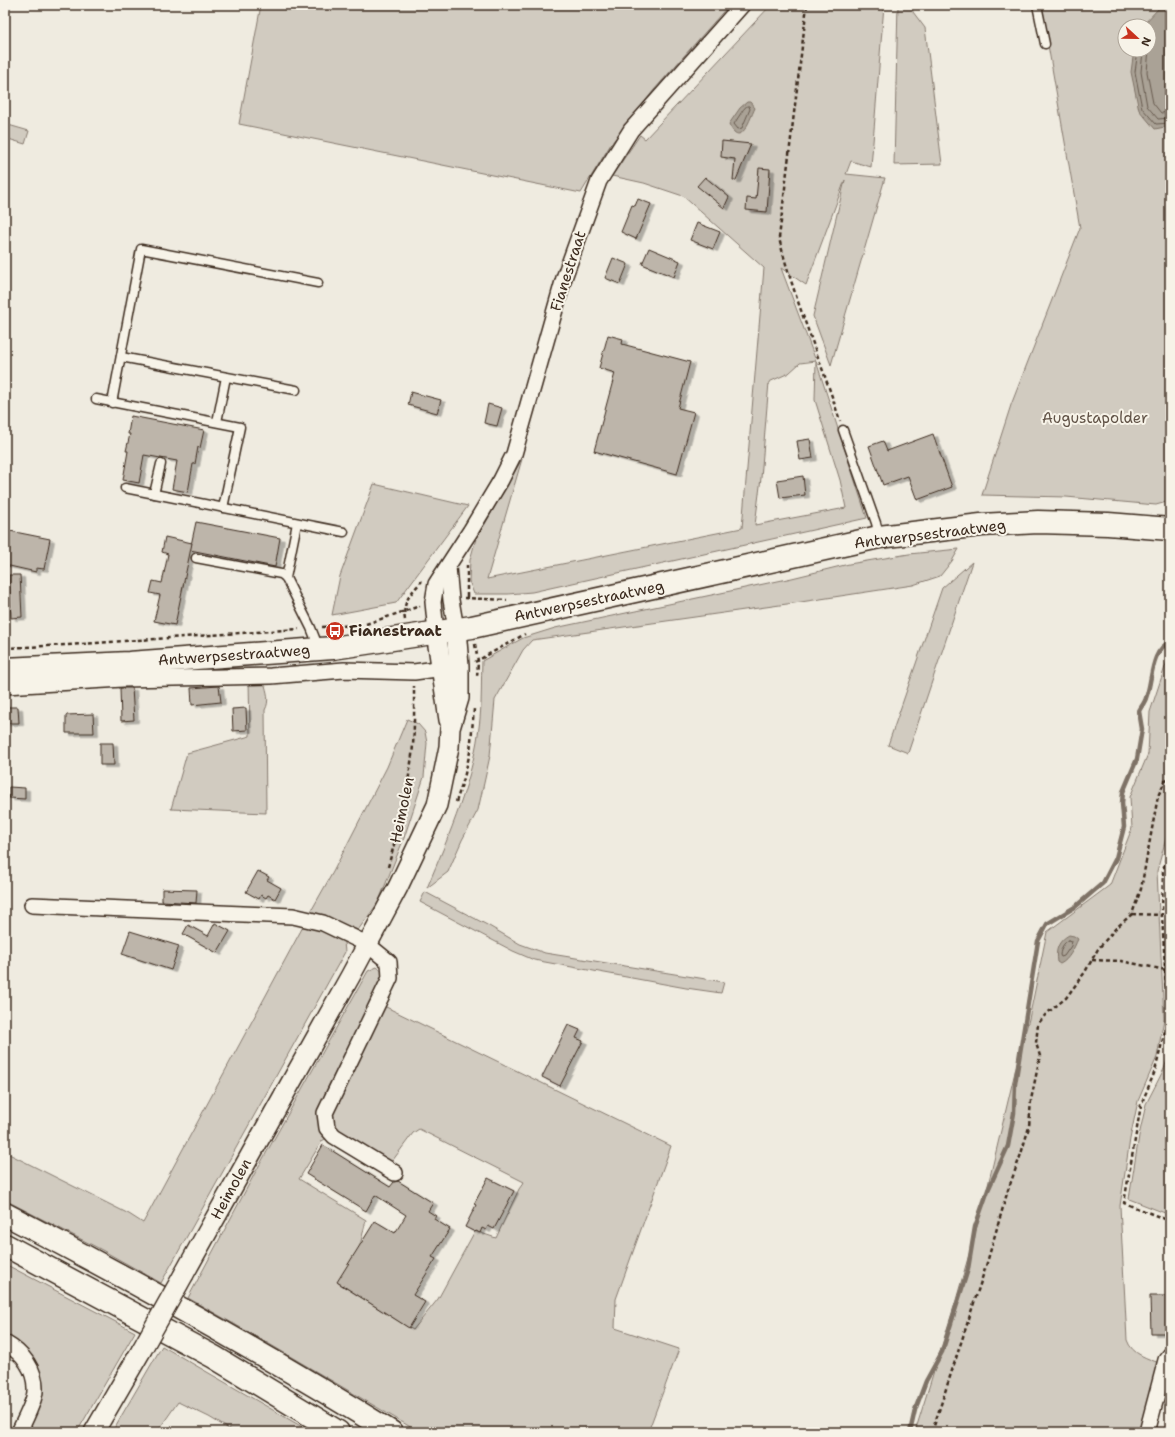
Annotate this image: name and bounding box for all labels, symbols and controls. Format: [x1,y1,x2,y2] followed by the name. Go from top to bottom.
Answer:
[1117,18,1157,58] north arrow
[1137,35,1154,49] text: N
[546,228,590,314] street label: Fianestraat
[1042,408,1148,428] park label: Augustapolder
[853,515,1007,553] street label: Antwerpsestraatweg
[512,575,666,627] street label: Antwerpsestraatweg
[324,620,346,642] bus stop icon: Fianestraat
[349,621,442,641] place label: Fianestraat
[157,640,311,670] street label: Antwerpsestraatweg
[385,775,419,845] street label: Heimolen
[206,1155,256,1223] street label: Heimolen

